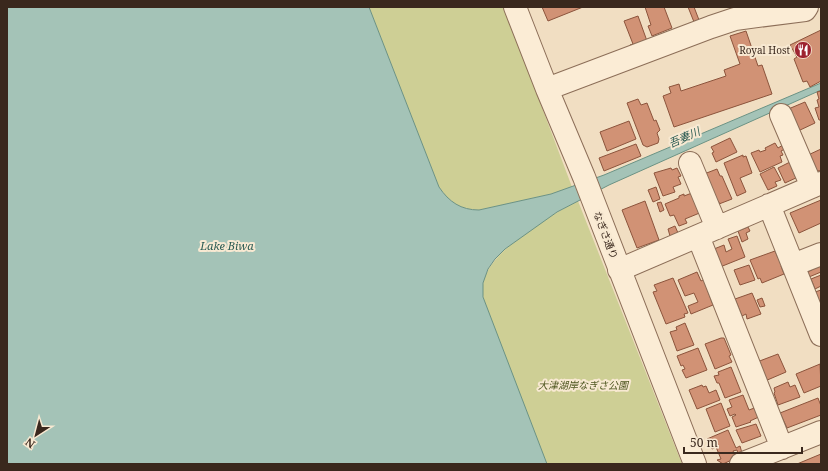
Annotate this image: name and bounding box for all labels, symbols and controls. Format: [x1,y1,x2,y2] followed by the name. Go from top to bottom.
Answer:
[793,40,813,60] restaurant icon: Royal Host
[739,43,790,57] place label: Royal Host
[666,123,703,151] water label: 吾妻川
[591,209,621,261] street label: なぎさ通り
[199,238,254,253] water label: Lake Biwa
[538,378,630,392] park label: 大津湖岸なぎさ公園
[16,415,56,455] north arrow
[684,429,802,455] scale bar
[690,434,718,451] text: 50 m
[22,435,38,452] text: N

